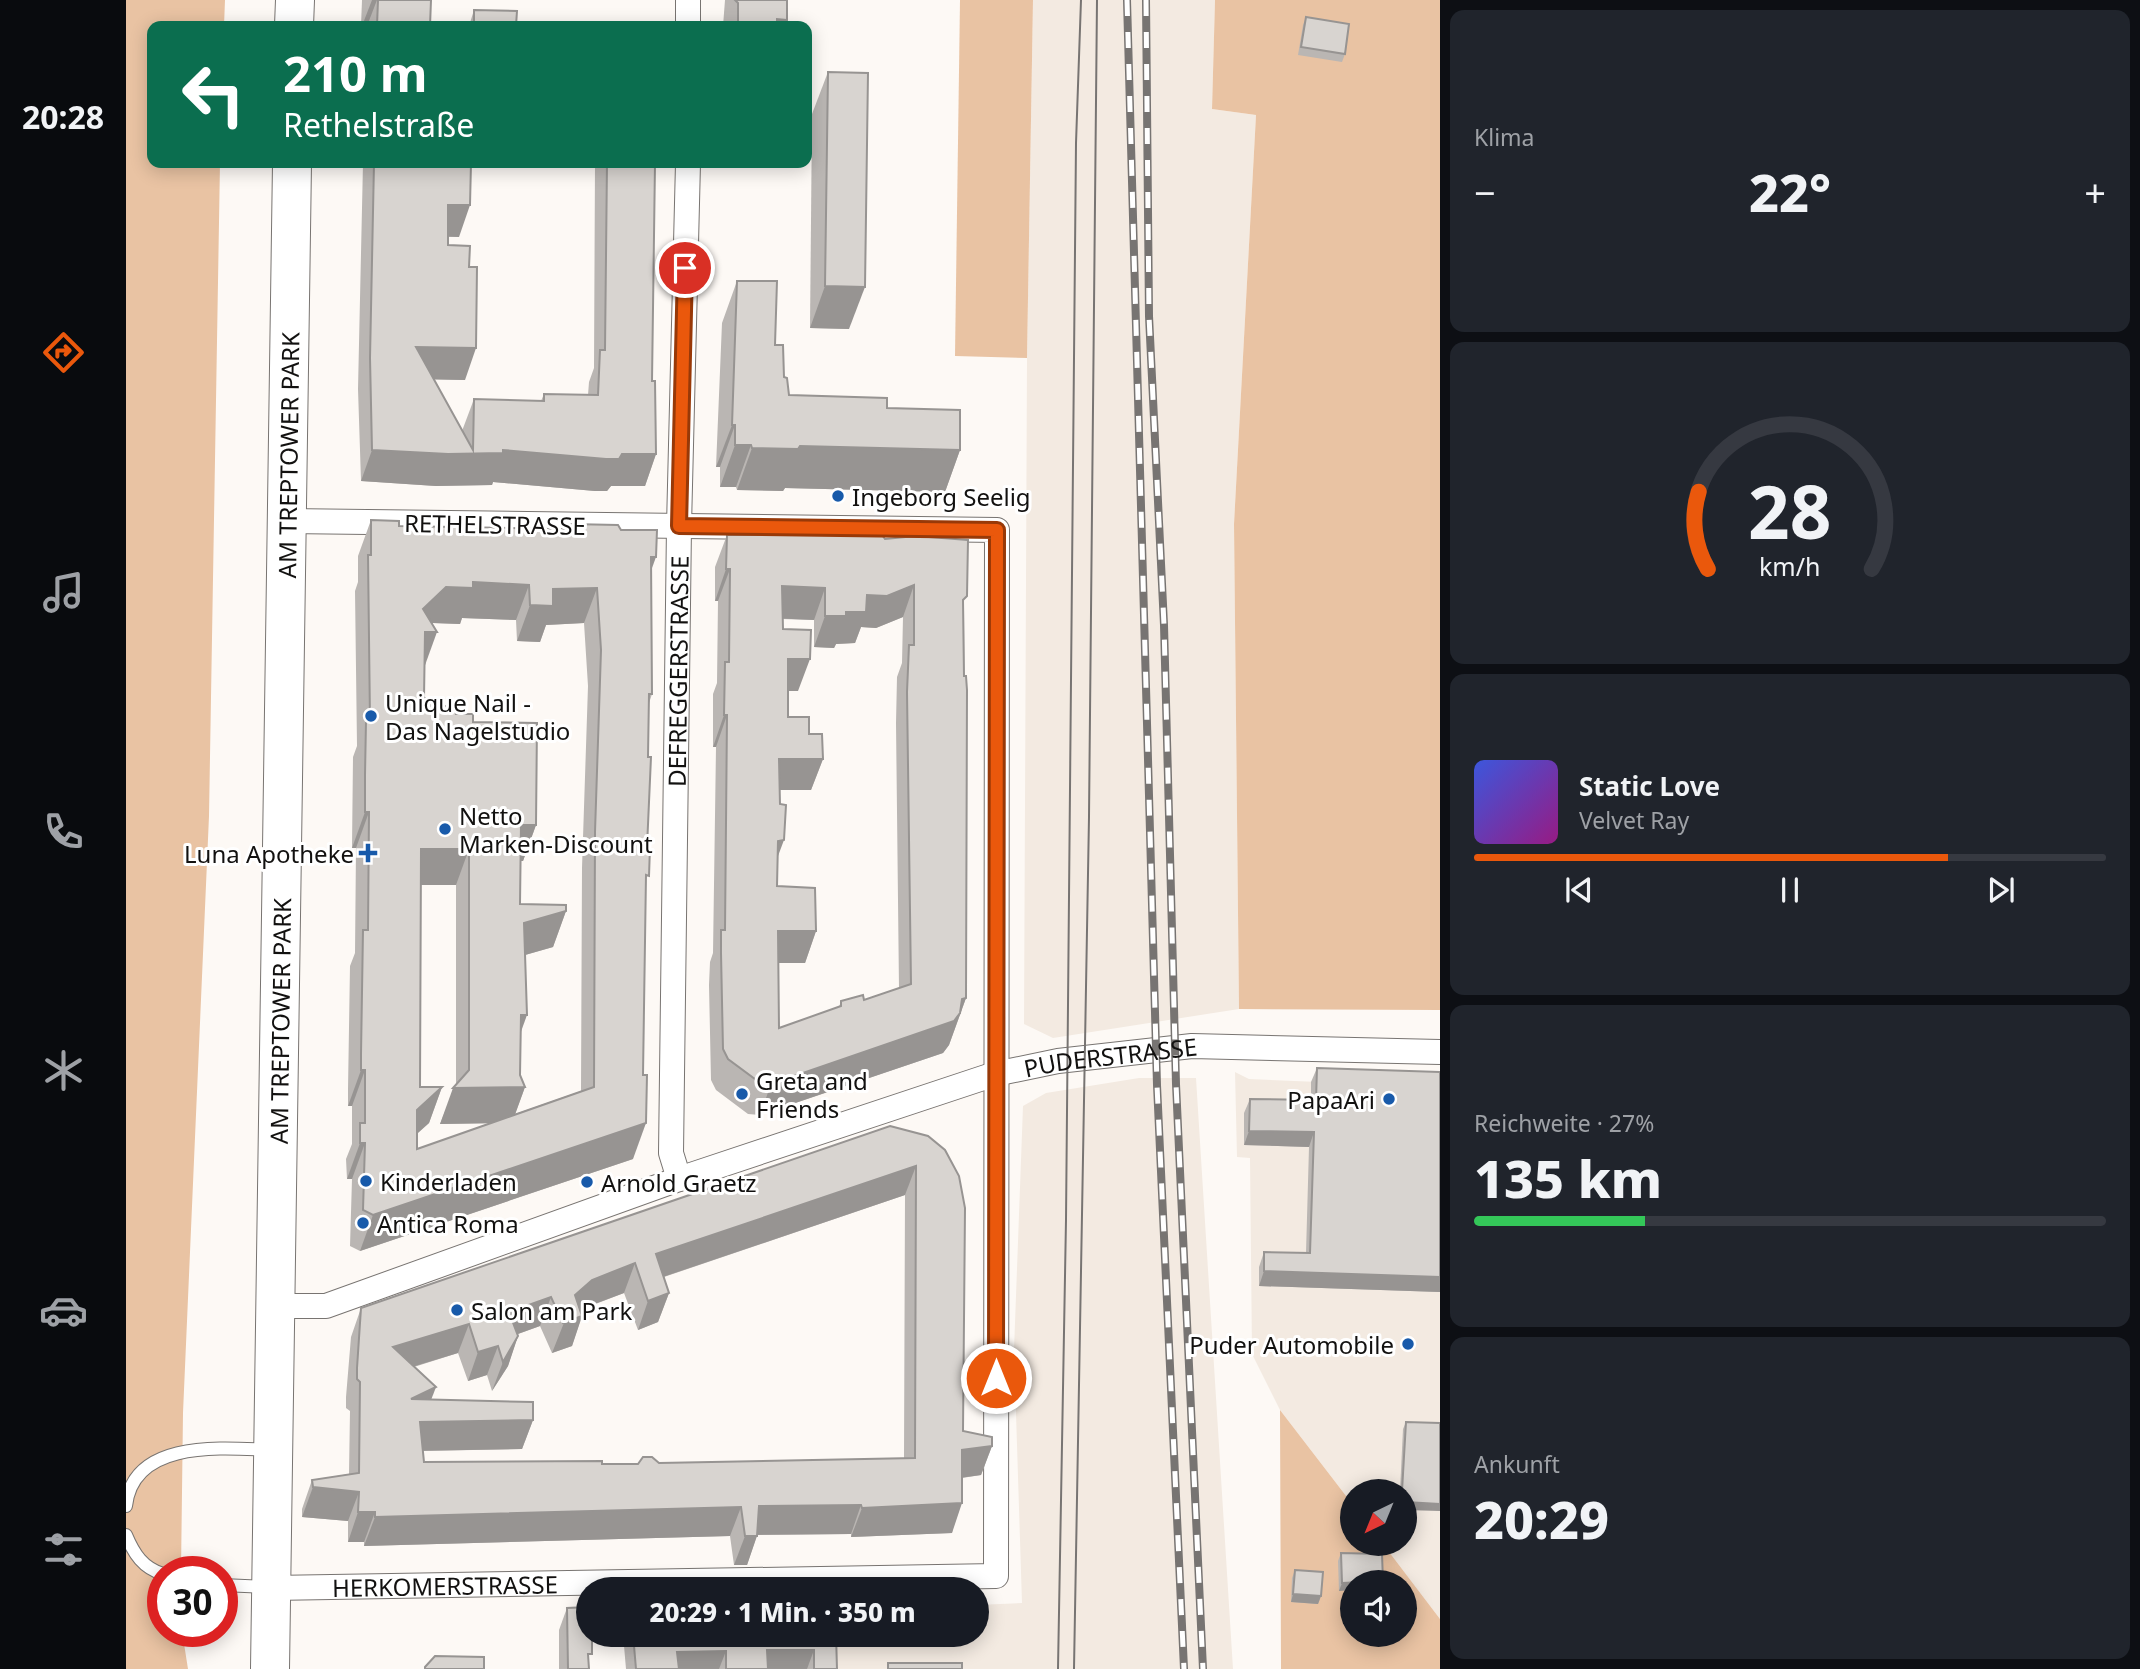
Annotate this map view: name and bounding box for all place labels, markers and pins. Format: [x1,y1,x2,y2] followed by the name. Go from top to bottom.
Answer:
[655,238,715,298] pin
[852,480,1031,513] place label: Ingeborg Seelig
[830,488,846,504] marker: Ingeborg Seelig
[385,686,570,747] place label: Unique Nail - Das Nagelstudio
[363,708,379,724] marker: Unique Nail - Das Nagelstudio
[459,799,653,860] place label: Netto Marken-Discount
[437,821,453,837] marker: Netto Marken-Discount
[184,837,354,870] place label: Luna Apotheke
[360,845,376,861] marker: Luna Apotheke
[756,1064,868,1125] place label: Greta and Friends
[1287,1083,1375,1116] place label: PapaAri
[734,1086,750,1102] marker: Greta and Friends
[1381,1091,1397,1107] marker: PapaAri
[380,1165,517,1198] place label: Kinderladen
[601,1166,757,1199] place label: Arnold Graetz
[358,1173,374,1189] marker: Kinderladen
[579,1174,595,1190] marker: Arnold Graetz
[377,1207,519,1240] place label: Antica Roma
[355,1215,371,1231] marker: Antica Roma
[471,1294,632,1327] place label: Salon am Park
[449,1302,465,1318] marker: Salon am Park
[1189,1328,1394,1361] place label: Puder Automobile
[1400,1336,1416,1352] marker: Puder Automobile

